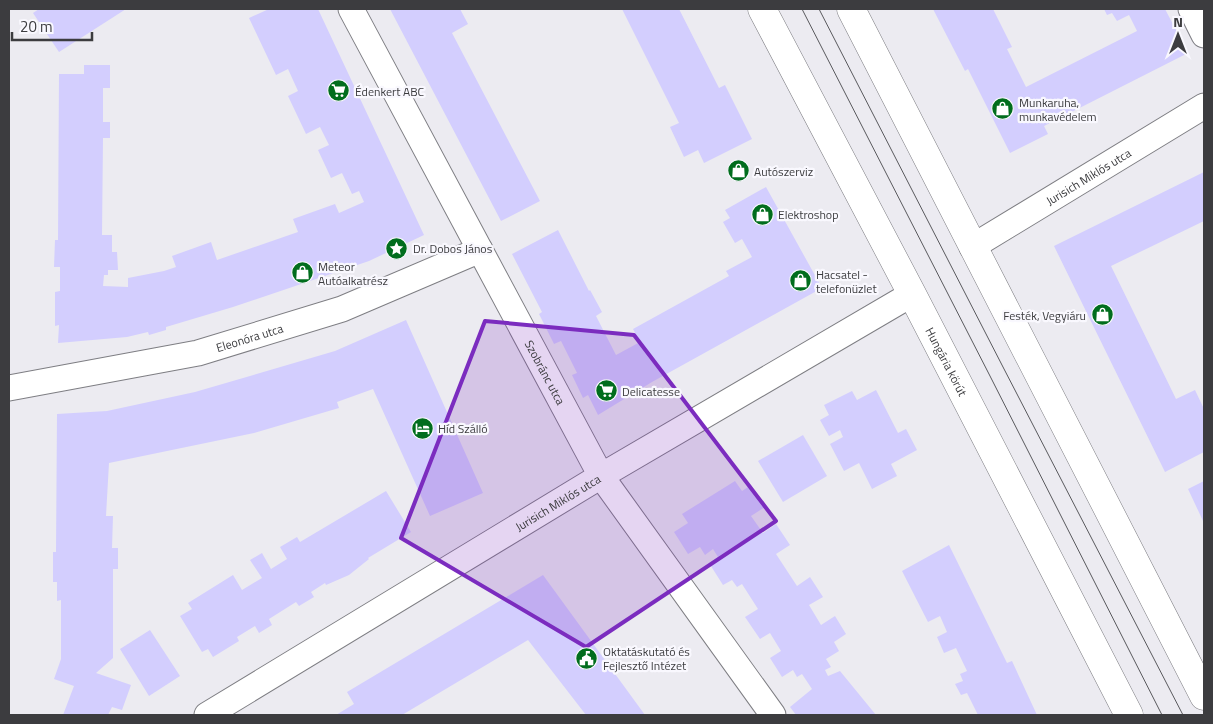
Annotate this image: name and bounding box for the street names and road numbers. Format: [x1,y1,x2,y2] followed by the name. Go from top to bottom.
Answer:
[1042,143,1135,210] street label: Jurisich Miklós utca
[214,318,285,356] street label: Eleonóra utca
[921,324,973,400] street label: Hungária körút
[520,336,571,408] street label: Szobránc utca
[511,469,604,536] street label: Jurisich Miklós utca

